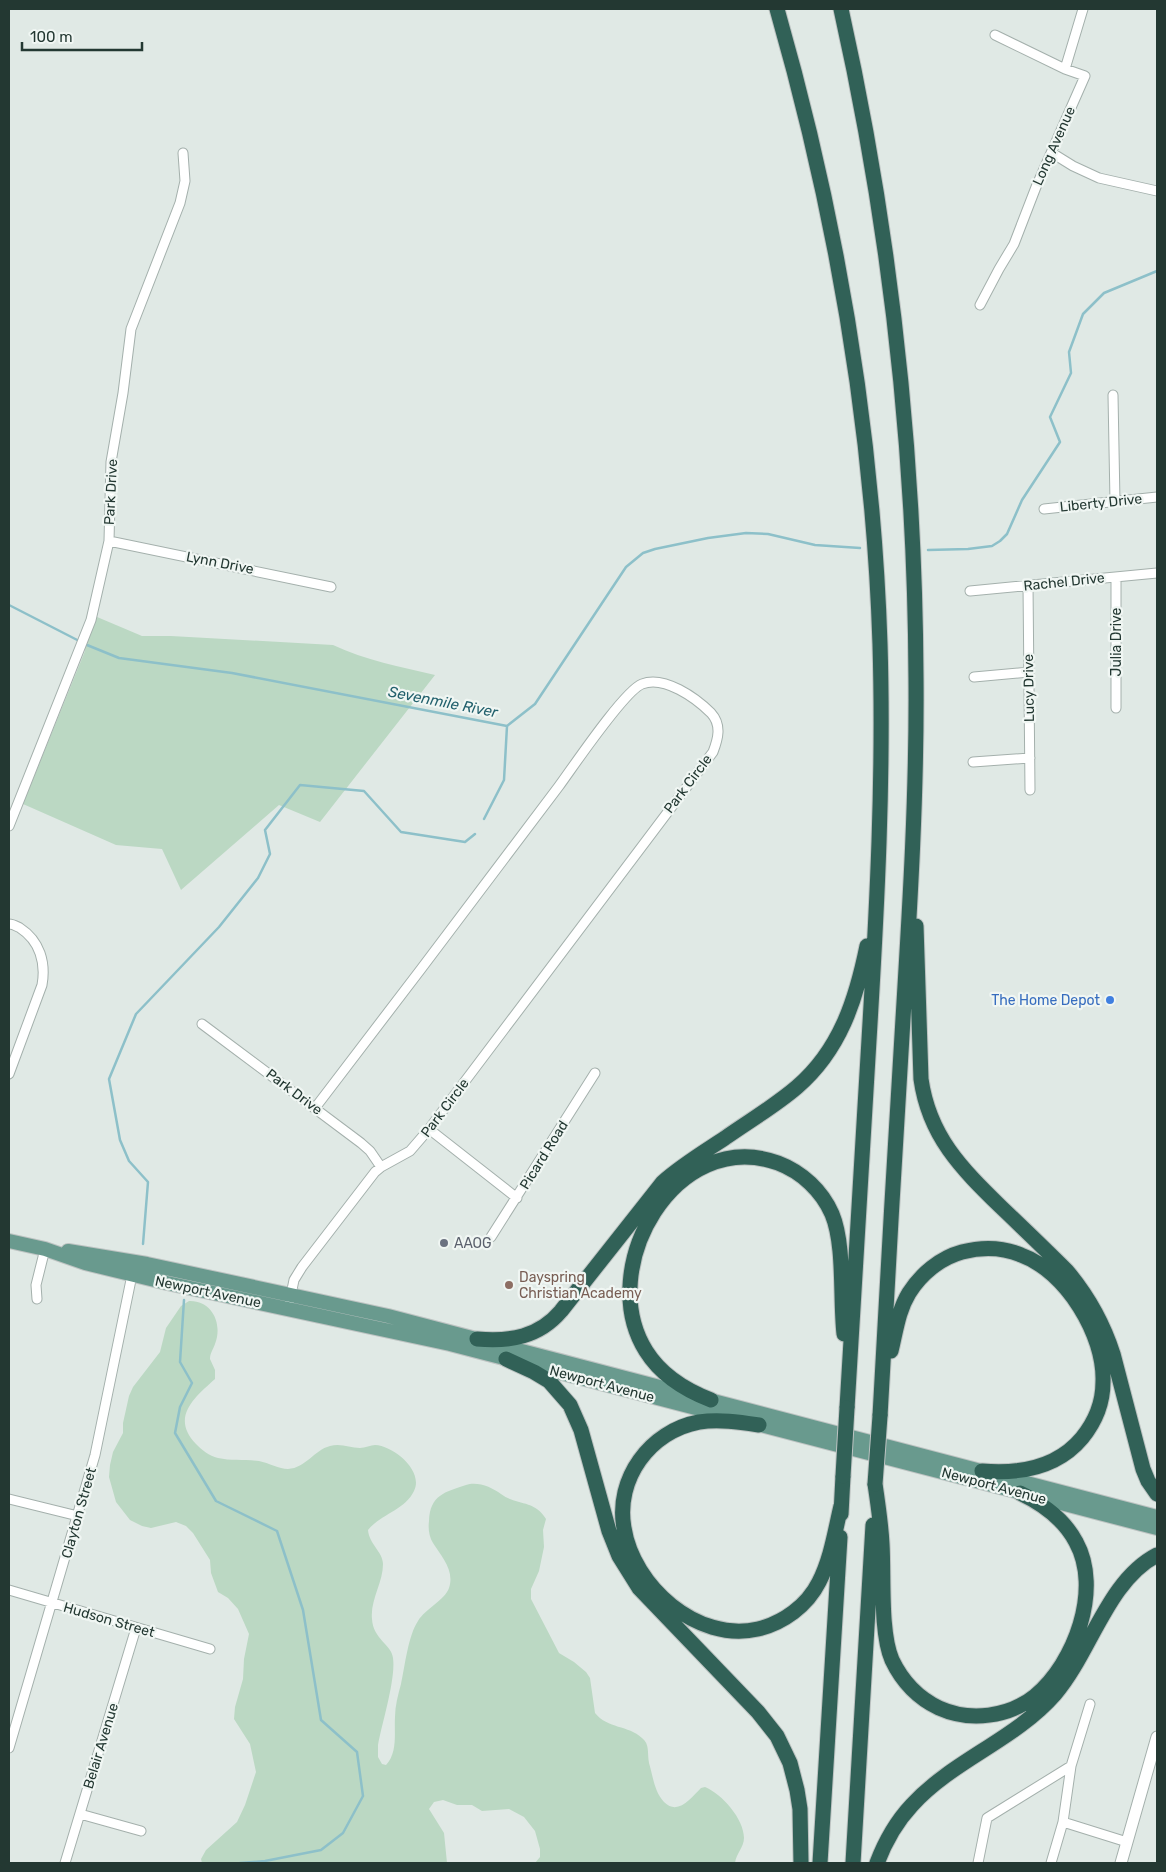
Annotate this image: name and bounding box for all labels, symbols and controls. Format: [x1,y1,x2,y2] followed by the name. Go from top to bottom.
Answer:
[22,20,142,52] scale bar
[30,28,72,46] text: 100 m
[1029,104,1079,188] street label: Long Avenue
[101,458,121,525] street label: Park Drive
[1059,490,1143,516] street label: Liberty Drive
[185,548,255,578] street label: Lynn Drive
[1023,569,1106,595] street label: Rachel Drive
[1108,607,1125,676] street label: Julia Drive
[1020,654,1038,722] street label: Lucy Drive
[387,683,501,722] water label: Sevenmile River
[660,751,716,817] street label: Park Circle
[991,992,1101,1009] place label: The Home Depot
[1104,994,1116,1006] marker: The Home Depot
[262,1065,326,1119] street label: Park Drive
[417,1075,473,1141] street label: Park Circle
[516,1117,572,1193] street label: Picard Road
[454,1235,492,1252] place label: AAOG
[438,1237,450,1249] marker: AAOG
[519,1269,642,1302] place label: Dayspring Christian Academy
[153,1272,263,1312] street label: Newport Avenue
[503,1279,515,1291] marker: Dayspring Christian Academy
[548,1362,656,1406] street label: Newport Avenue
[940,1464,1048,1508] street label: Newport Avenue
[58,1465,100,1560] street label: Clayton Street
[61,1599,157,1641] street label: Hudson Street
[80,1701,122,1791] street label: Belair Avenue

